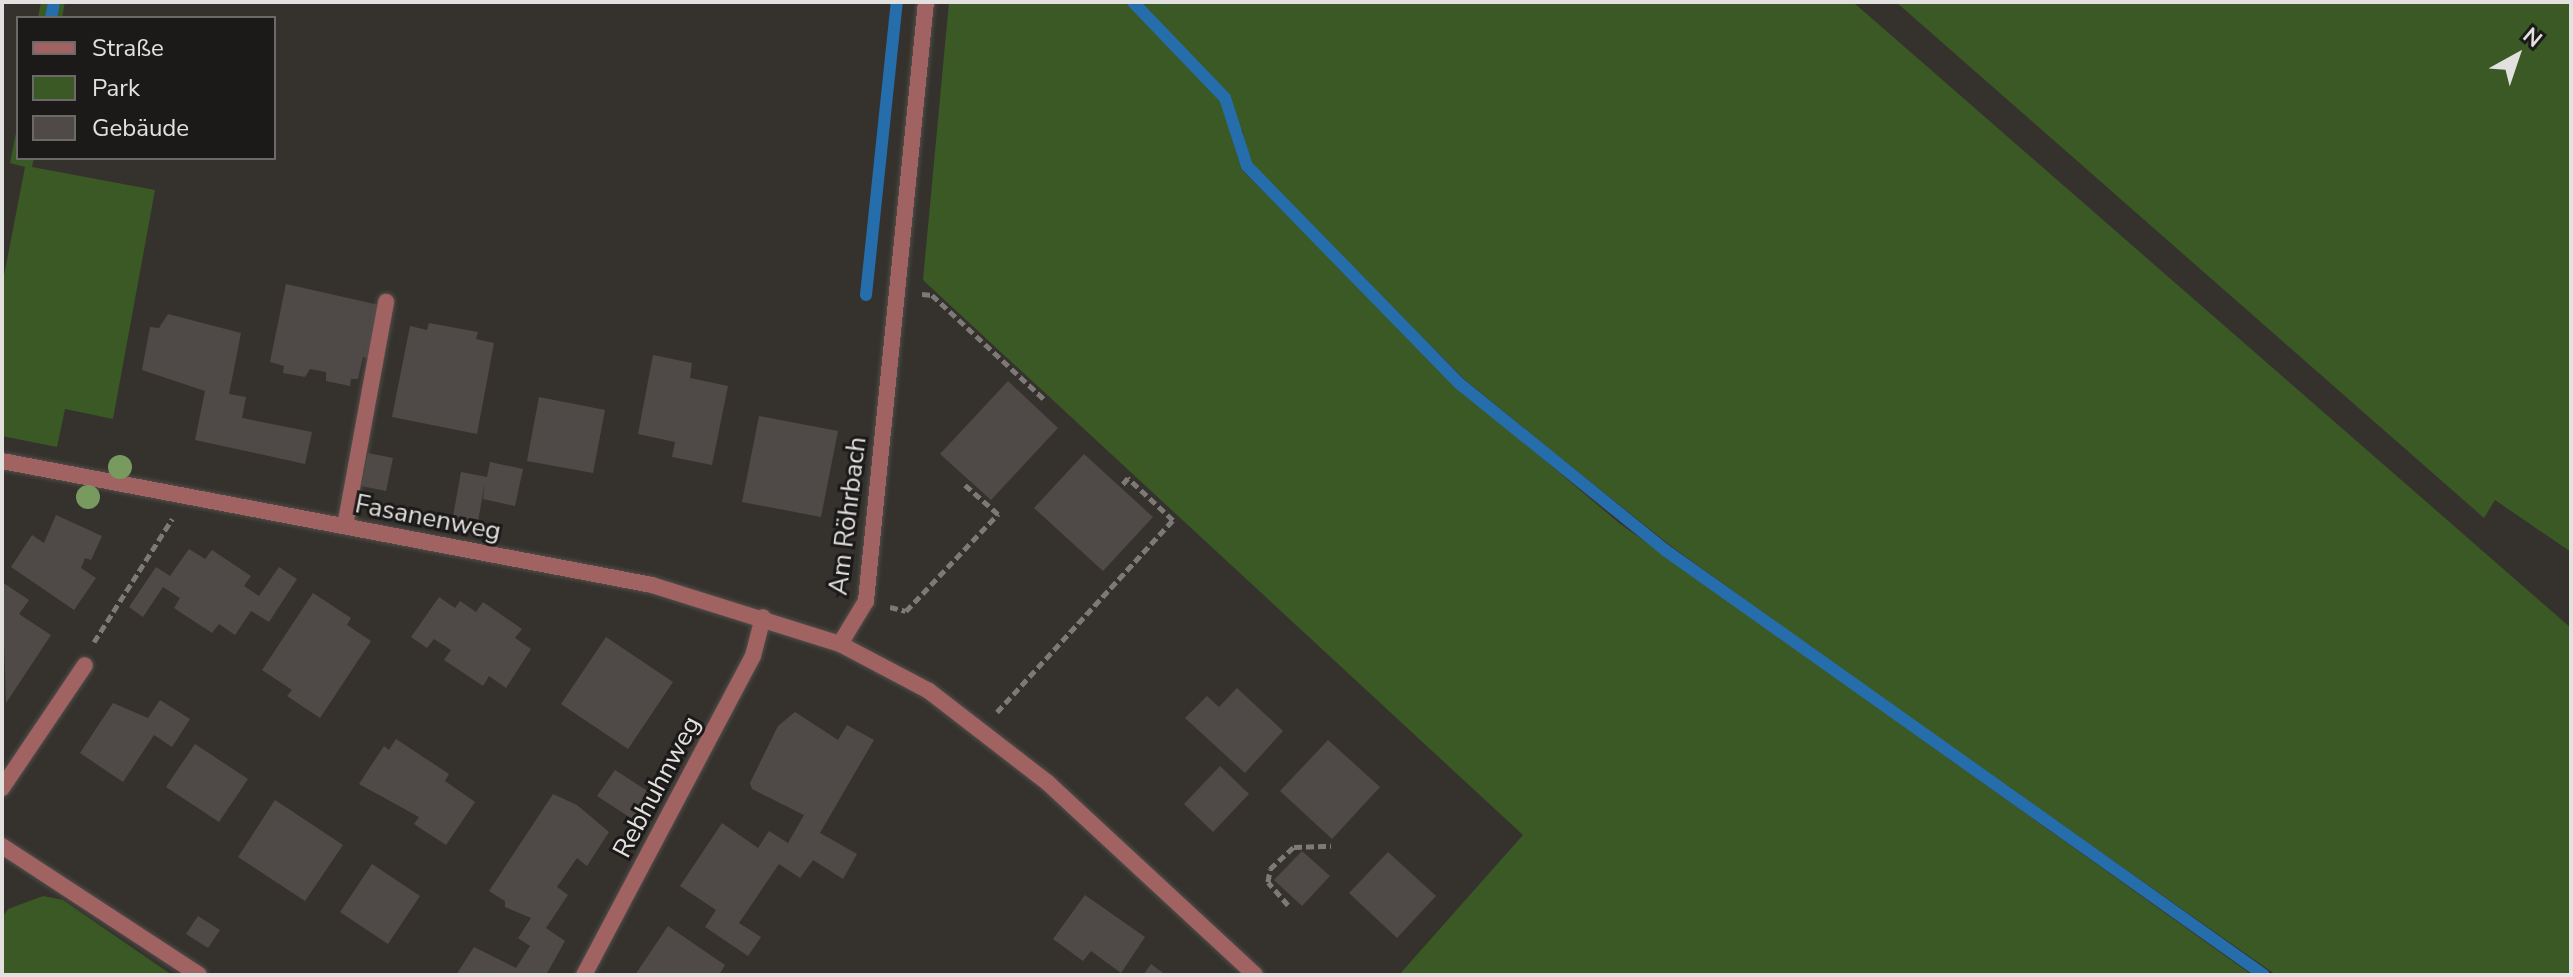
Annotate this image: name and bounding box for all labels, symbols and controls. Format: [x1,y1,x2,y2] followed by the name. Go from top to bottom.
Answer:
[16,16,276,160] legend
[2477,16,2557,96] north arrow
[2516,21,2548,54] text: N
[92,32,164,64] text: Straße
[92,72,140,104] text: Park
[92,112,189,144] text: Gebäude
[823,435,873,597] street label: Am Röhrbach
[352,489,504,547] street label: Fasanenweg
[607,711,707,863] street label: Rebhuhnweg

